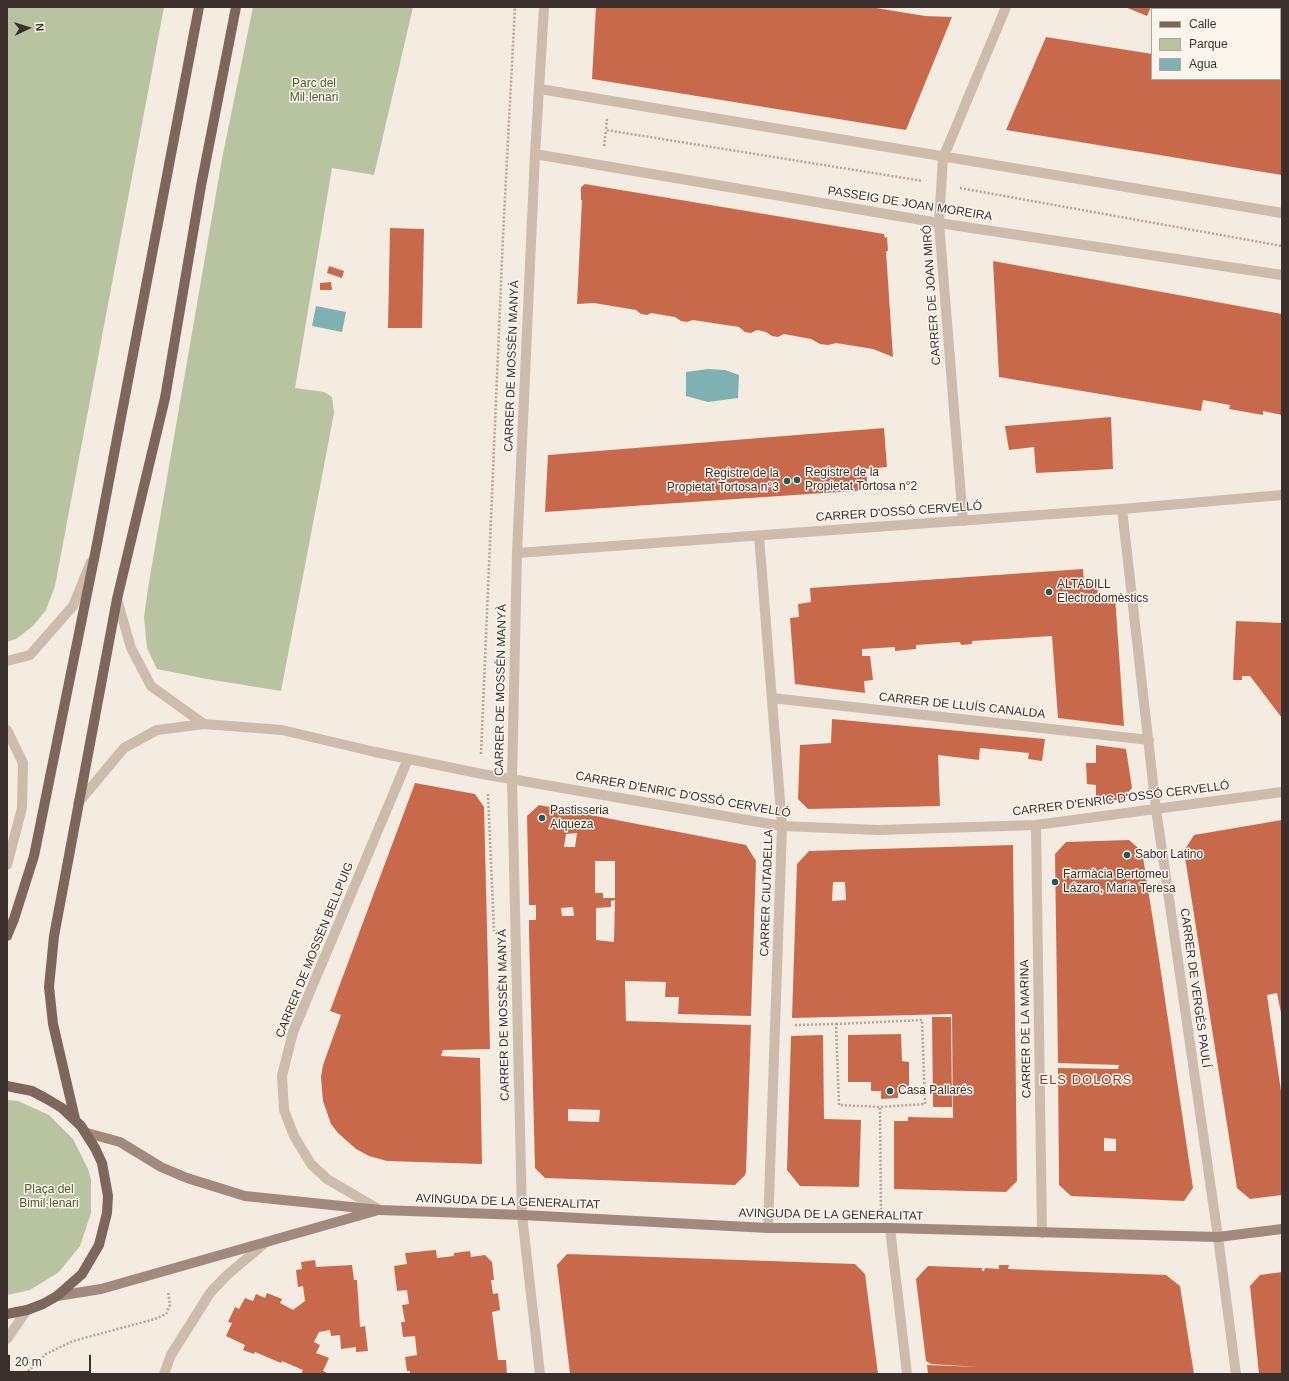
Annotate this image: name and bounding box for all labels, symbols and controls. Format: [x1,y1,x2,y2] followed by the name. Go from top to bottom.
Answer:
[8,8,48,48] north arrow
[1151,8,1281,80] legend
[1189,17,1216,31] text: Calle
[34,23,46,32] text: N
[1189,37,1228,51] text: Parque
[1189,57,1217,71] text: Agua
[290,77,338,105] park label: Parc del Mil·lenari
[827,184,993,224] street label: PASSEIG DE JOAN MOREIRA
[920,224,944,366] street label: CARRER DE JOAN MIRÓ
[502,280,522,452] street label: CARRER DE MOSSÈN MANYÀ
[805,466,917,494] place label: Registre de la Propietat Tortosa n°2
[667,467,779,495] place label: Registre de la Propietat Tortosa n°3
[792,475,802,485] marker: Registre de la Propietat Tortosa n°2
[782,476,792,486] marker: Registre de la Propietat Tortosa n°3
[815,499,983,525] street label: CARRER D'OSSÓ CERVELLÓ
[1057,578,1148,606] place label: ALTADILL Electrodomèstics
[1044,587,1054,597] marker: ALTADILL Electrodomèstics
[492,604,510,776] street label: CARRER DE MOSSÈN MANYÀ
[878,690,1046,722] street label: CARRER DE LLUÍS CANALDA
[574,769,792,821] street label: CARRER D'ENRIC D'OSSÓ CERVELLÓ
[1012,779,1230,819] street label: CARRER D'ENRIC D'OSSÓ CERVELLÓ
[550,804,609,832] place label: Pastisseria Alqueza
[537,813,547,823] marker: Pastisseria Alqueza
[758,829,776,957] street label: CARRER CIUTADELLA
[1135,848,1203,862] place label: Sabor Latino
[1122,850,1132,860] marker: Sabor Latino
[273,860,357,1040] street label: CARRER DE MOSSÈN BELLPUIG
[1063,868,1176,896] place label: Farmàcia Bertomeu Lázaro, Maria Teresa
[1050,877,1060,887] marker: Farmàcia Bertomeu Lázaro, Maria Teresa
[1177,907,1213,1069] street label: CARRER DE VERGÉS PAULÍ
[495,929,513,1101] street label: CARRER DE MOSSÈN MANYÀ
[1018,960,1034,1098] street label: CARRER DE LA MARINA
[1039,1072,1133,1088] district label: ELS DOLORS
[898,1084,973,1098] place label: Casa Pallarés
[885,1086,895,1096] marker: Casa Pallarés
[19,1183,79,1211] park label: Plaça del Bimil·lenari
[415,1192,601,1212] street label: AVINGUDA DE LA GENERALITAT
[739,1206,923,1224] street label: AVINGUDA DE LA GENERALITAT
[10,1347,93,1373] scale bar
[15,1355,42,1369] text: 20 m

